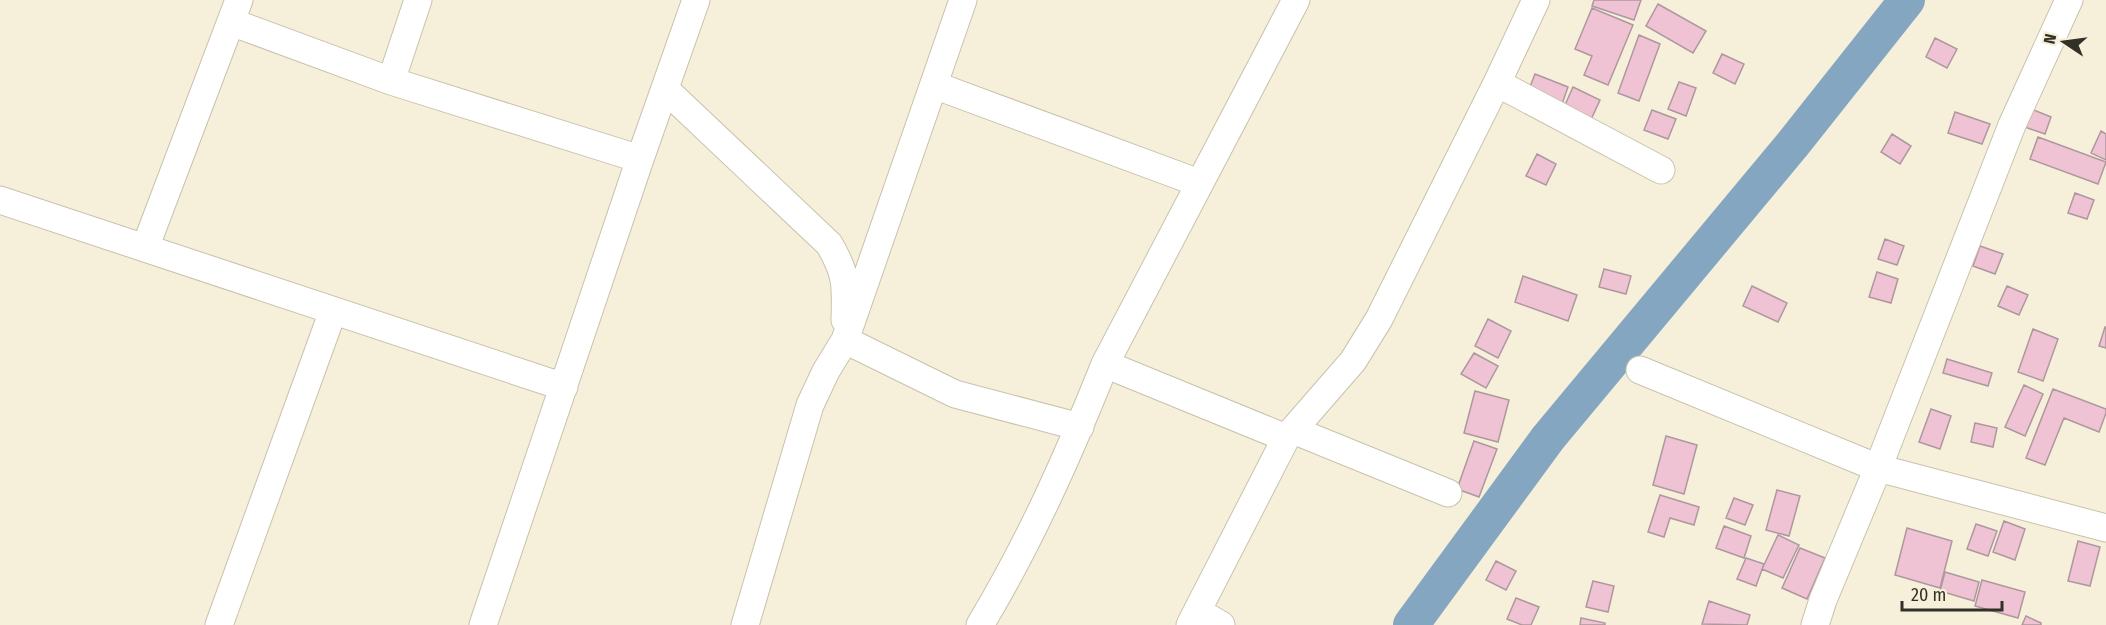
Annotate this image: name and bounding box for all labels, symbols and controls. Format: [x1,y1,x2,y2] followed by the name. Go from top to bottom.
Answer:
[2034,12,2094,72] north arrow
[2040,32,2060,46] text: N
[1902,574,2002,612] scale bar
[1911,584,1946,606] text: 20 m

